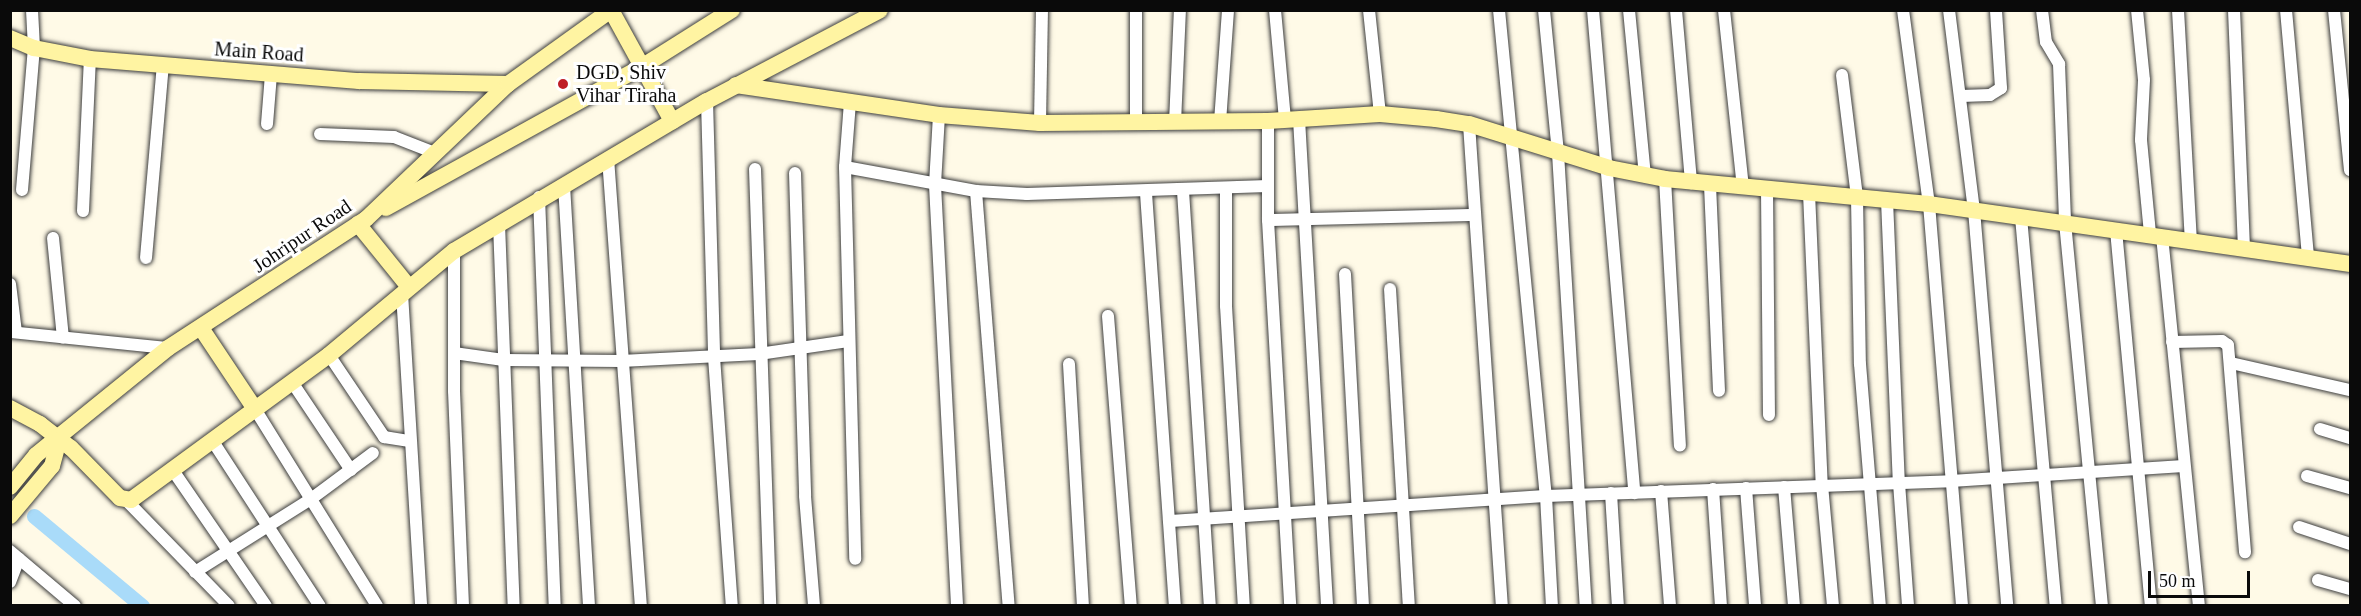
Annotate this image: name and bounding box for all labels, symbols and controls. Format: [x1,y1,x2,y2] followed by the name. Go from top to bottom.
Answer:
[214,37,304,67] street label: Main Road
[576,60,677,107] place label: DGD, Shiv Vihar Tiraha
[554,75,572,93] marker: DGD, Shiv Vihar Tiraha
[248,194,356,278] street label: Johripur Road
[2151,559,2253,597] scale bar
[2159,571,2196,591] text: 50 m

